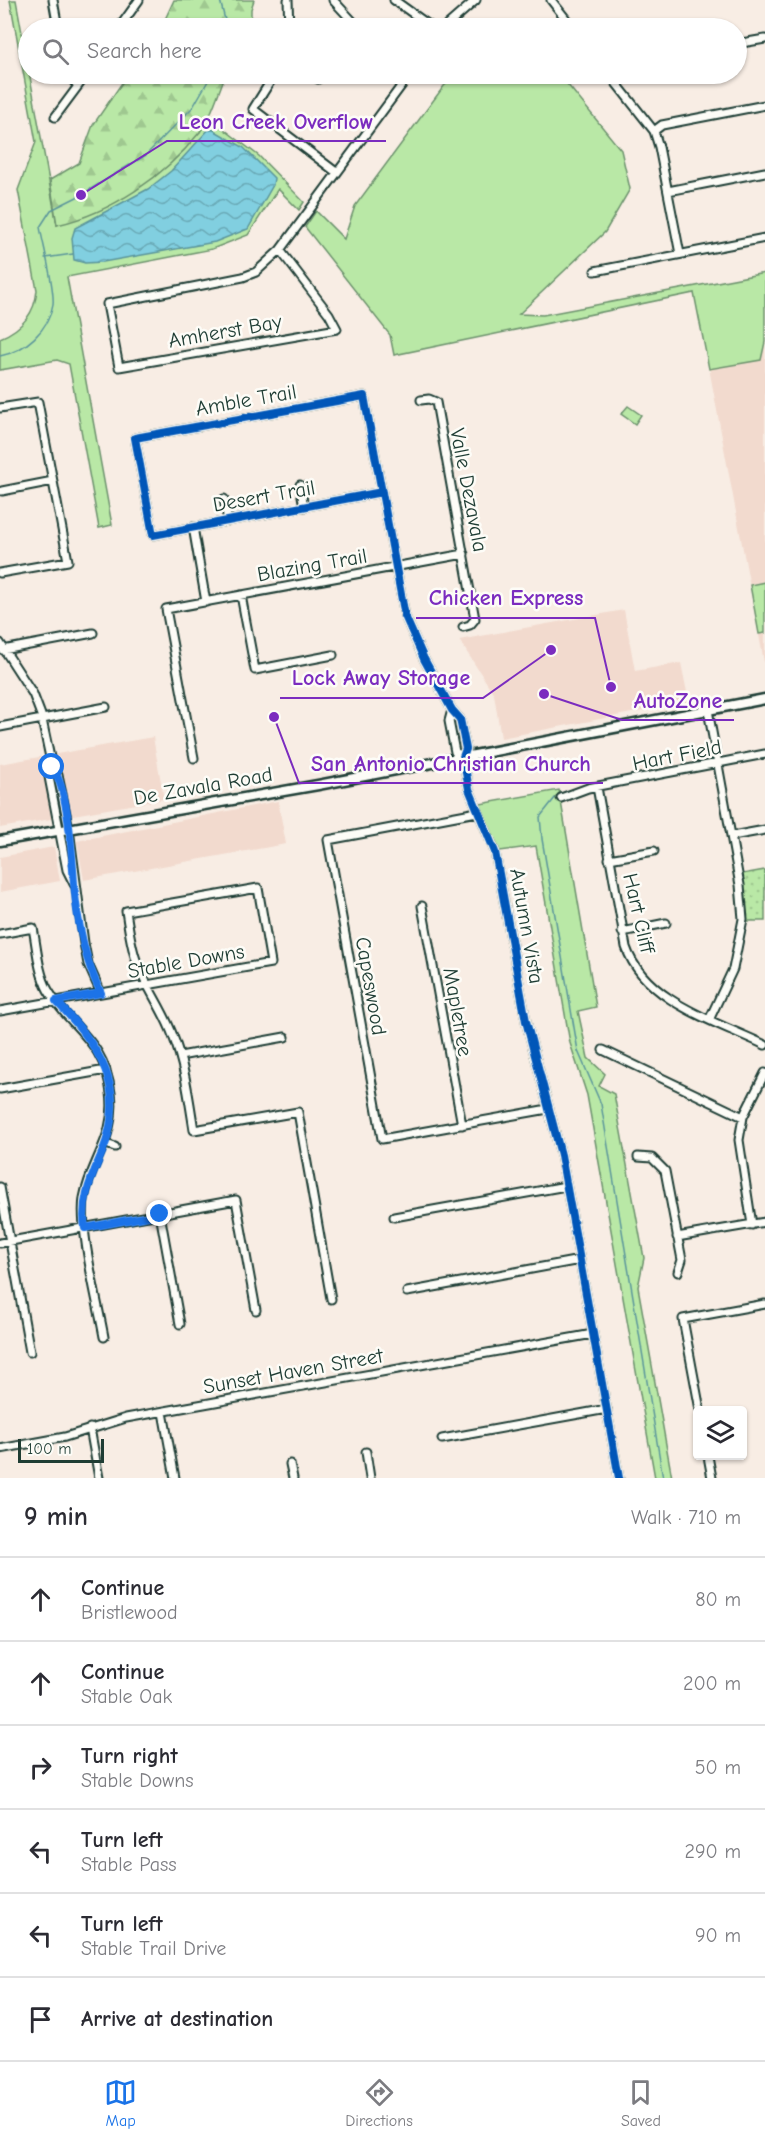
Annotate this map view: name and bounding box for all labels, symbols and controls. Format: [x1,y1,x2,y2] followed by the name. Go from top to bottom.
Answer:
[18,18,747,84] search box
[39,35,72,68] icon: search
[87,38,202,64] text: Search here
[167,101,386,141] callout: Leon Creek Overflow
[179,109,373,135] text: Leon Creek Overflow
[166,309,284,353] street label: Amherst Bay
[194,379,298,421] street label: Amble Trail
[445,426,493,554] street label: Valle Dezavala
[211,475,317,517] street label: Desert Trail
[255,544,369,586] street label: Blazing Trail
[416,578,595,618] callout: Chicken Express
[429,585,583,611] text: Chicken Express
[280,658,483,698] callout: Lock Away Storage
[292,665,471,691] text: Lock Away Storage
[622,680,734,720] callout: AutoZone
[634,688,722,714] text: AutoZone
[630,735,724,775] street label: Hart Field
[299,743,603,783] callout: San Antonio Christian Church
[311,751,591,777] text: San Antonio Christian Church
[38,753,64,779] route start
[132,762,274,810] street label: De Zavala Road
[505,866,549,986] street label: Autumn Vista
[618,871,660,956] street label: Hart Cliff
[351,935,391,1037] street label: Capeswood
[126,939,246,983] street label: Stable Downs
[438,966,478,1058] street label: Mapletree
[146,1200,172,1226] route end
[201,1343,386,1399] street label: Sunset Haven Street
[693,1406,747,1460] map controls
[693,1406,747,1460] button: layers
[18,1436,104,1464] scale bar
[27,1440,71,1458] text: 100 m
[24,1502,88,1532] text: 9 min
[631,1506,741,1529] text: Walk · 710 m
[81,1575,164,1601] text: Continue
[24,1583,57,1616] icon: ahead
[695,1588,741,1611] text: 80 m
[81,1601,178,1624] text: Bristlewood
[81,1659,164,1685] text: Continue
[24,1667,57,1700] icon: ahead
[683,1672,741,1695] text: 200 m
[81,1685,172,1708] text: Stable Oak
[81,1743,178,1769] text: Turn right
[24,1751,57,1784] icon: right
[695,1756,741,1779] text: 50 m
[81,1769,194,1792] text: Stable Downs
[81,1827,163,1853] text: Turn left
[24,1835,57,1868] icon: left
[685,1840,741,1863] text: 290 m
[81,1853,177,1876] text: Stable Pass
[81,1911,163,1937] text: Turn left
[24,1919,57,1952] icon: left
[695,1924,741,1947] text: 90 m
[81,1937,226,1960] text: Stable Trail Drive
[24,2003,57,2036] icon: arrive
[81,2006,273,2032] text: Arrive at destination
[104,2076,137,2130] tab: Map
[345,2076,413,2130] tab: Directions
[621,2076,661,2130] tab: Saved

